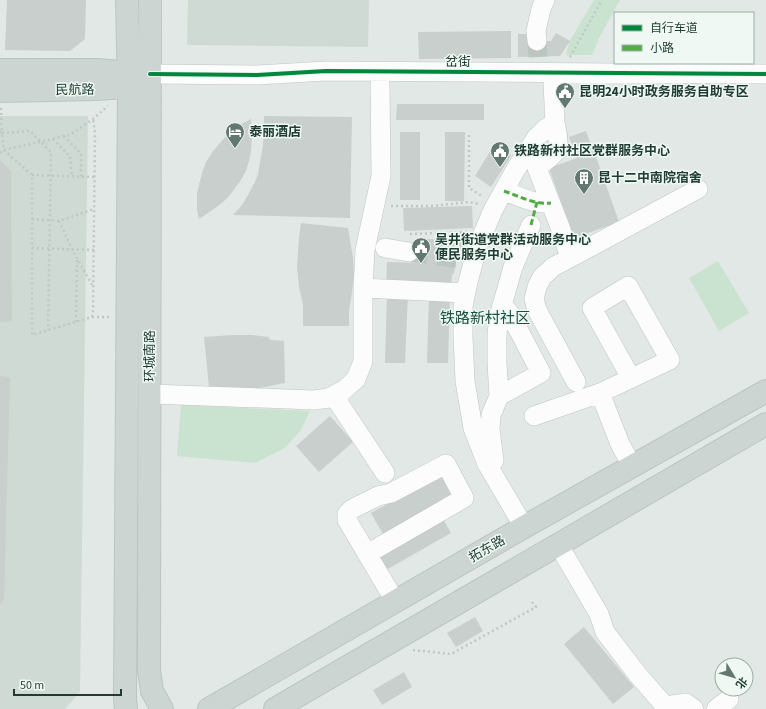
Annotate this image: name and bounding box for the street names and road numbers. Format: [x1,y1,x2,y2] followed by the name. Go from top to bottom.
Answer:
[445,53,471,71] street label: 岔街
[55,81,95,99] street label: 民航路
[141,330,159,382] street label: 环城南路
[466,531,508,567] street label: 拓东路

